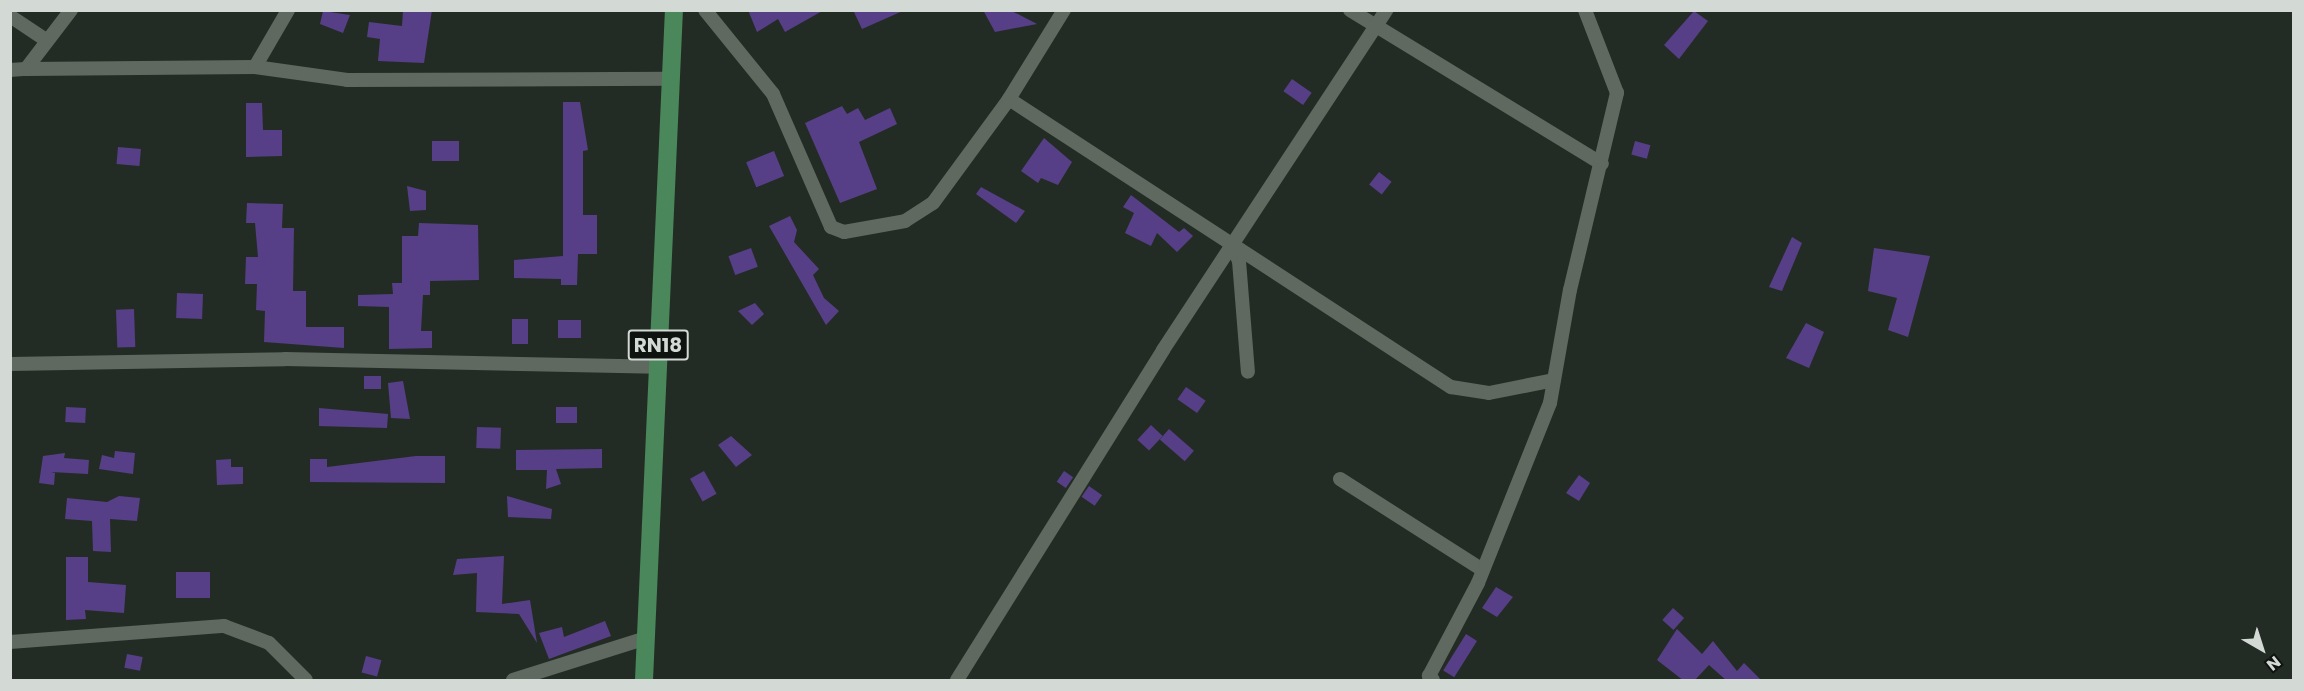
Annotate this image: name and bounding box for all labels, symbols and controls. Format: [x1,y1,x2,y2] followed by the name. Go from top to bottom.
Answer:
[626,328,690,362] road number: RN18
[2232,619,2292,679] north arrow
[2262,651,2286,676] text: N

